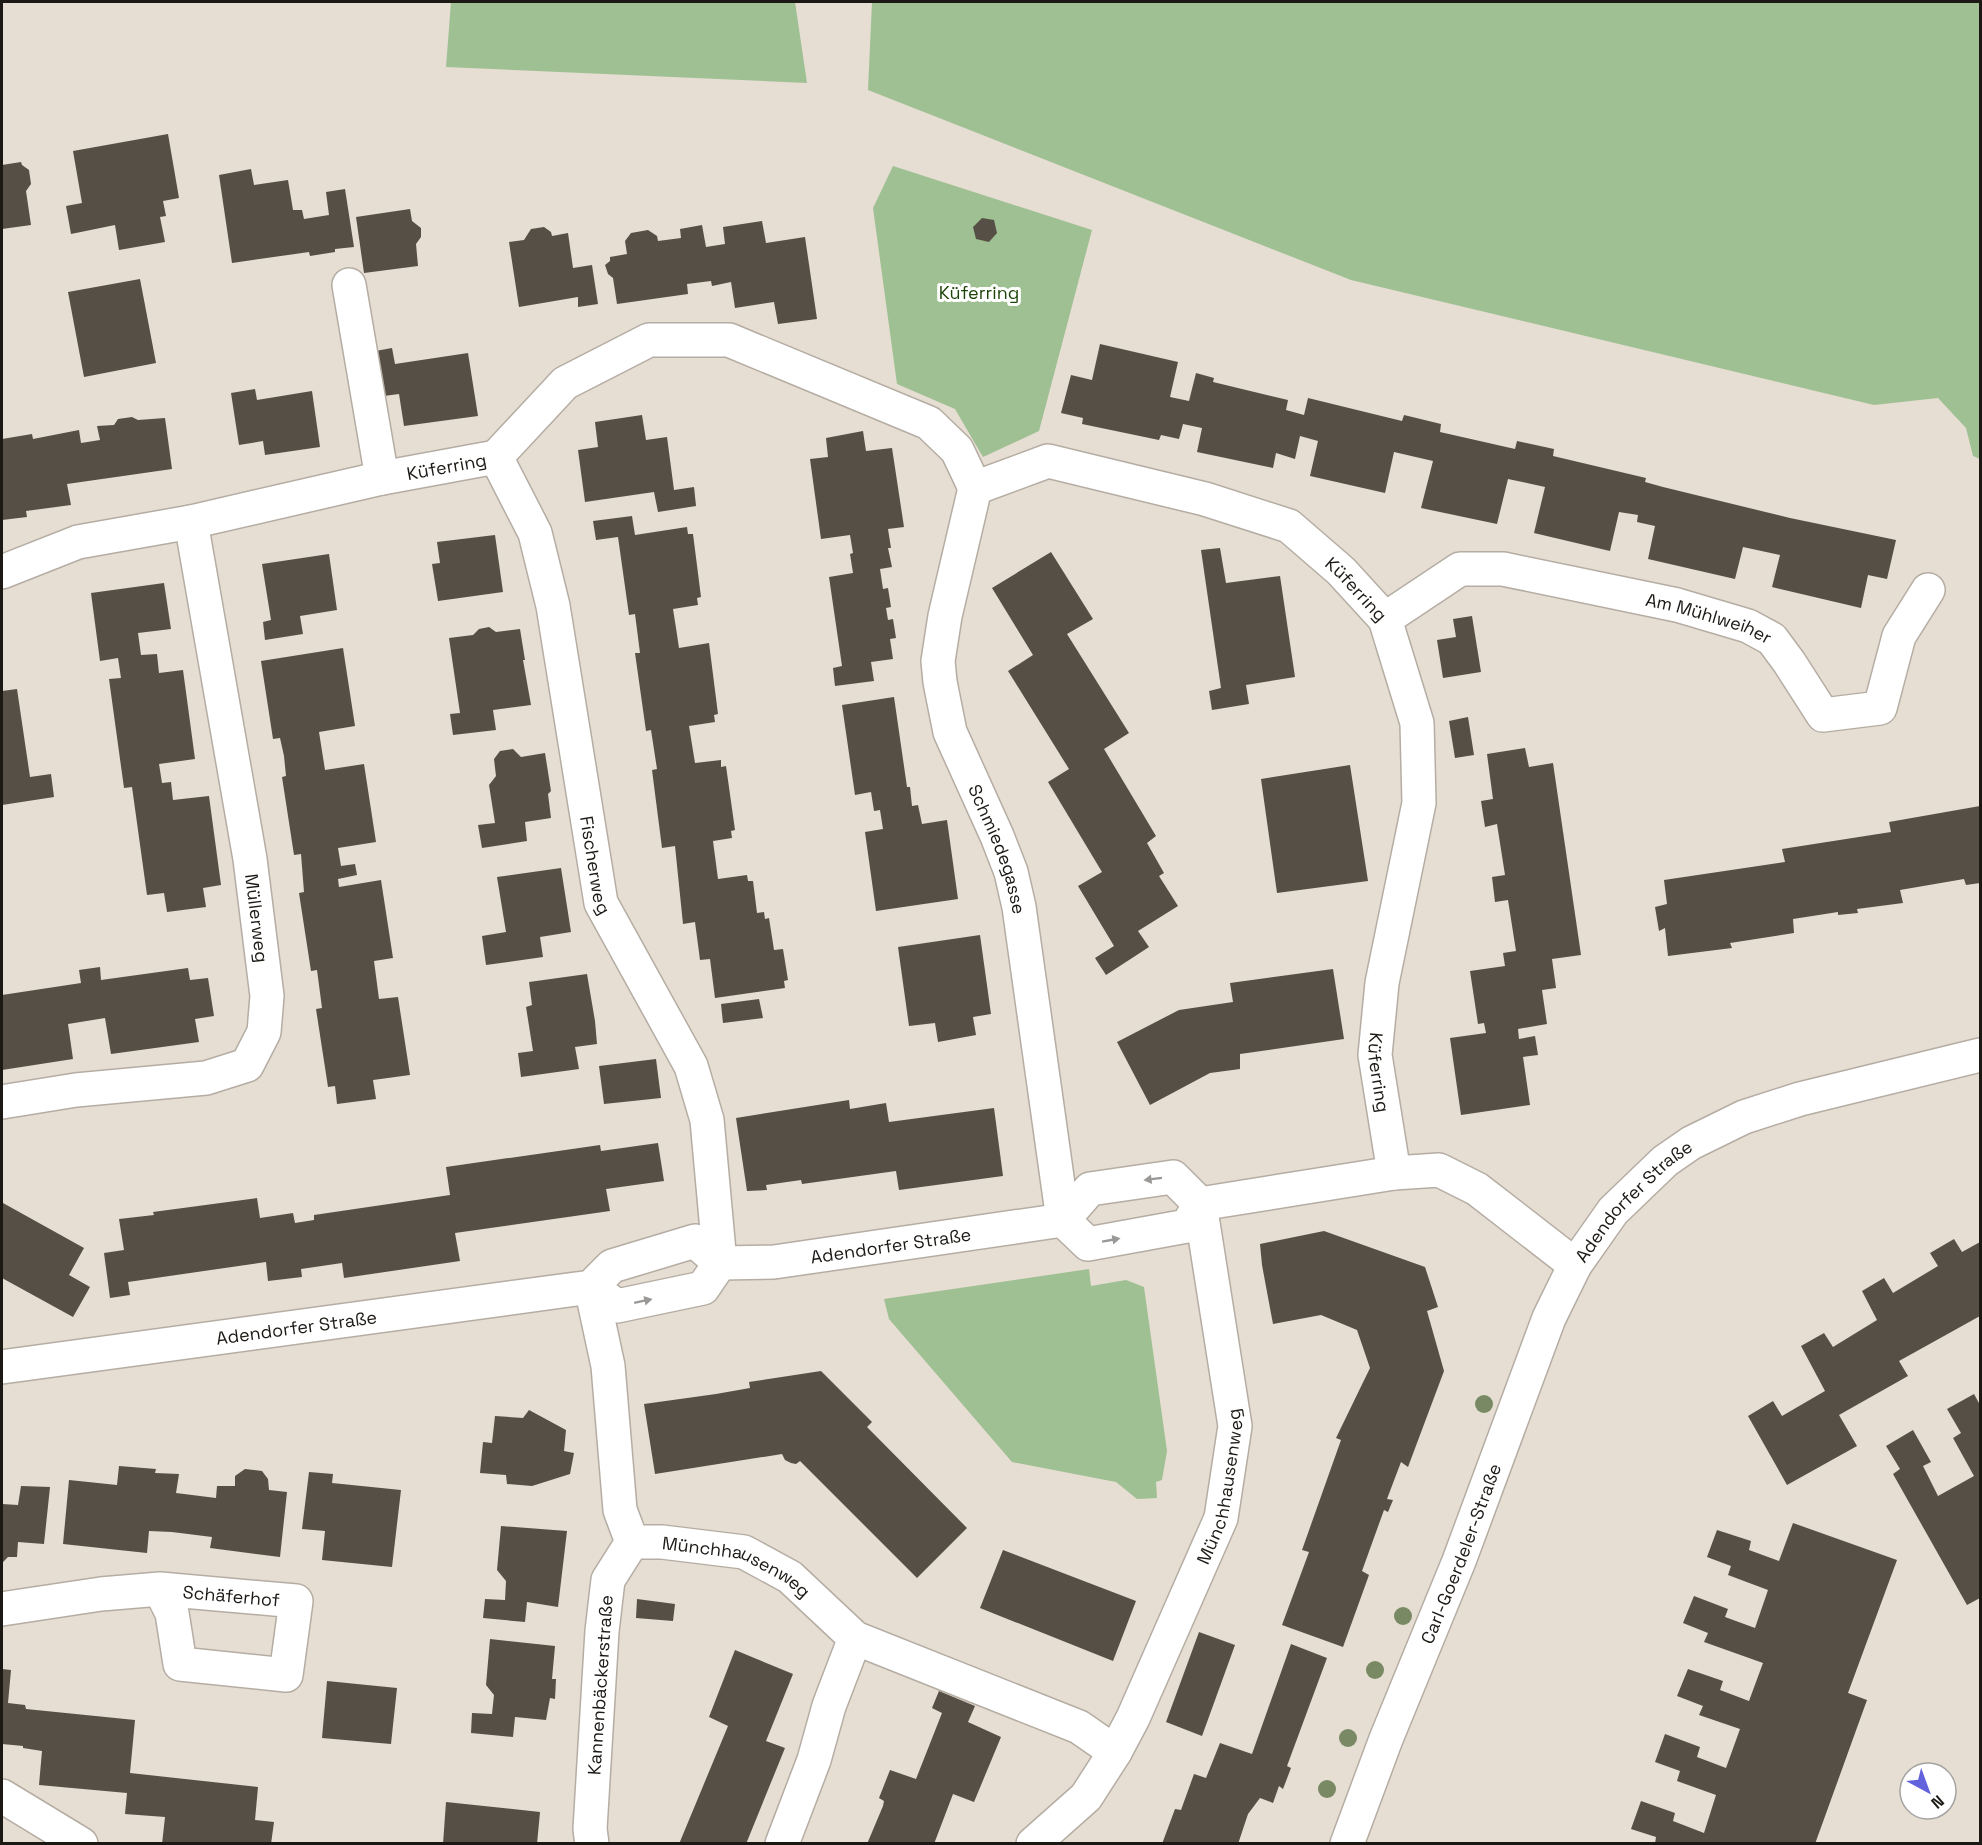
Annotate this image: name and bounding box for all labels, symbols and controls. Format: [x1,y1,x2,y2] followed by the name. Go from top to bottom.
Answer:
[939,281,1019,304] park label: Küferring
[405,448,488,485] street label: Küferring
[1321,551,1393,626] street label: Küferring
[1644,587,1776,649] street label: Am Mühlweiher
[964,780,1031,915] street label: Schmiedegasse
[576,814,616,918] street label: Fischerweg
[240,872,274,964] street label: Müllerweg
[1364,1031,1396,1114] street label: Küferring
[1569,1134,1696,1266] street label: Adendorfer Straße
[1143,1175,1162,1184] one-way arrow
[809,1222,972,1268] street label: Adendorfer Straße
[1102,1235,1121,1244] one-way arrow
[634,1296,653,1305] one-way arrow
[215,1305,378,1349] street label: Adendorfer Straße
[1191,1407,1247,1567] street label: Münchhausenweg
[1415,1460,1506,1647] street label: Carl-Goerdeler-Straße
[661,1531,816,1602] street label: Münchhausenweg
[182,1580,281,1611] street label: Schäferhof
[582,1594,618,1776] street label: Kannenbäckerstraße
[1898,1761,1958,1821] north arrow
[1927,1790,1948,1813] text: N

